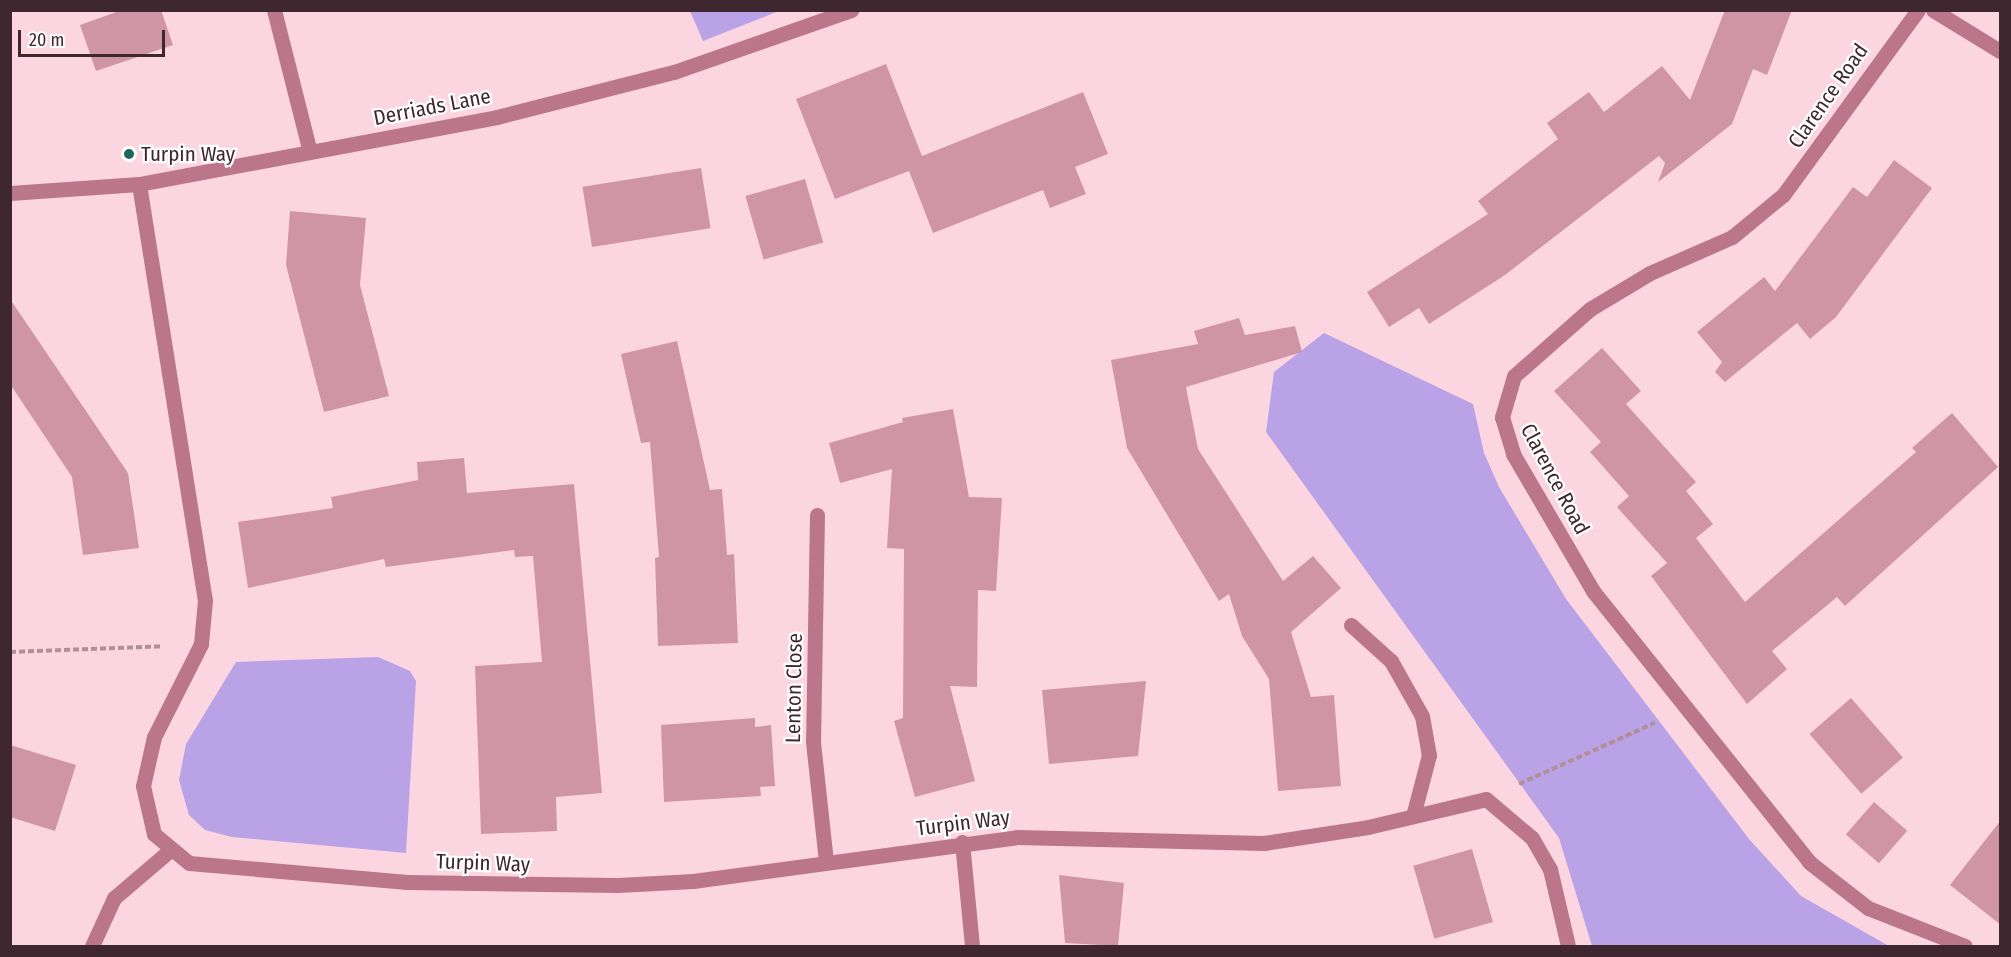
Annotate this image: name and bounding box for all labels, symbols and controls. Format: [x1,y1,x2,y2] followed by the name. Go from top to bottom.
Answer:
[21,18,168,56] scale bar
[29,29,64,51] text: 20 m
[1783,39,1873,153] street label: Clarence Road
[371,83,493,131] street label: Derriads Lane
[141,141,235,167] place label: Turpin Way
[122,147,136,161] marker: Turpin Way
[1515,419,1595,539] street label: Clarence Road
[780,633,808,743] street label: Lenton Close
[915,805,1011,841] street label: Turpin Way
[436,849,530,877] street label: Turpin Way

